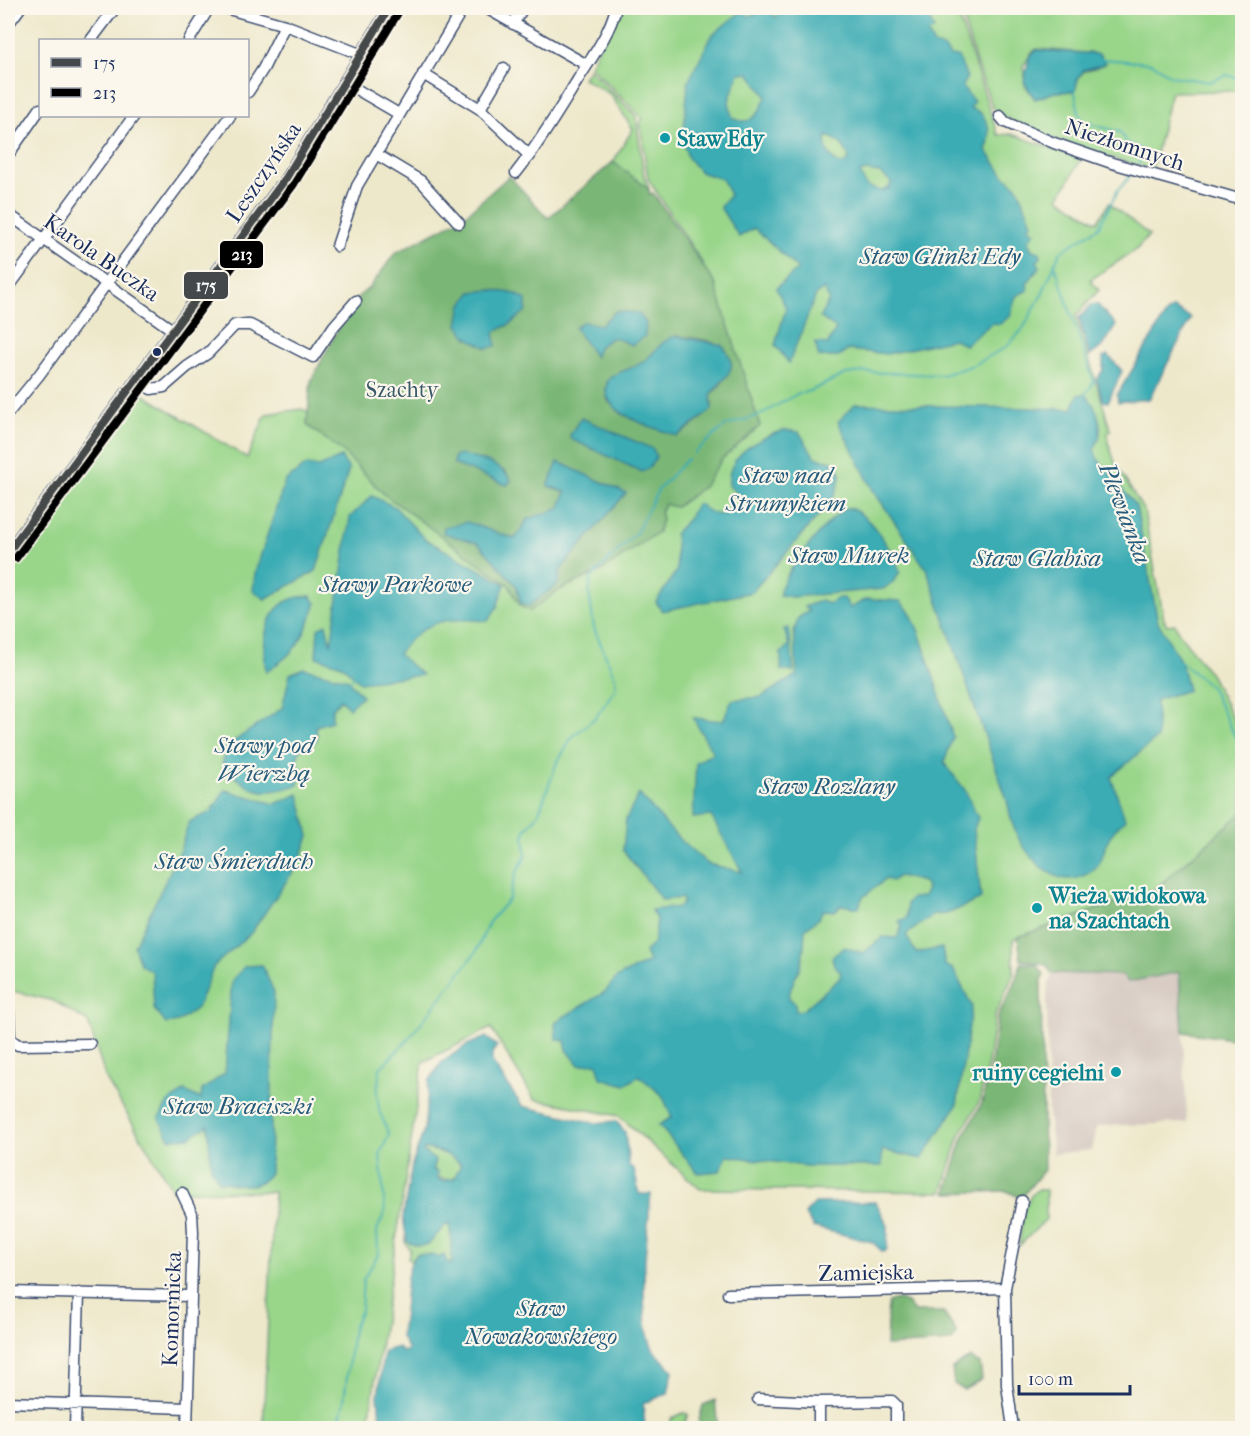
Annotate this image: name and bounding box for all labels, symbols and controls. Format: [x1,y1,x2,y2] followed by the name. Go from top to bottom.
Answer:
[39,39,249,117] legend
[93,53,116,74] text: 175
[93,83,116,104] text: 213
[1062,113,1188,177] street label: Niezłomnych
[221,117,307,228] street label: Leszczyńska
[677,126,765,152] place label: Staw Edy
[658,131,672,145] marker: Staw Edy
[39,208,165,308] street label: Karola Buczka
[219,240,264,269] line badge: 213
[858,242,1022,270] water label: Staw Glinki Edy
[232,245,252,265] text: 213
[183,271,229,300] line badge: 175
[196,276,216,295] text: 175
[151,346,163,358] unlabelled marker
[366,377,440,403] park label: Szachty
[1093,457,1157,568] water label: Plewianka
[725,461,846,517] water label: Staw nad Strumykiem
[787,541,910,569] water label: Staw Murek
[972,544,1101,572] water label: Staw Glabisa
[318,570,472,598] water label: Stawy Parkowe
[214,731,316,788] water label: Stawy pod Wierzbą
[758,772,896,800] water label: Staw Rozlany
[154,847,313,875] water label: Staw Śmierduch
[1048,883,1207,934] place label: Wieża widokowa na Szachtach
[1030,901,1044,915] marker: Wieża widokowa na Szachtach
[971,1060,1105,1086] place label: ruiny cegielni
[1109,1065,1123,1079] marker: ruiny cegielni
[163,1092,315,1120] water label: Staw Braciszki
[157,1250,187,1367] street label: Komornicka
[818,1259,915,1287] street label: Zamiejska
[464,1294,617,1350] water label: Staw Nowakowskiego
[1019,1358,1130,1396] scale bar
[1028,1369,1073,1390] text: 100 m

